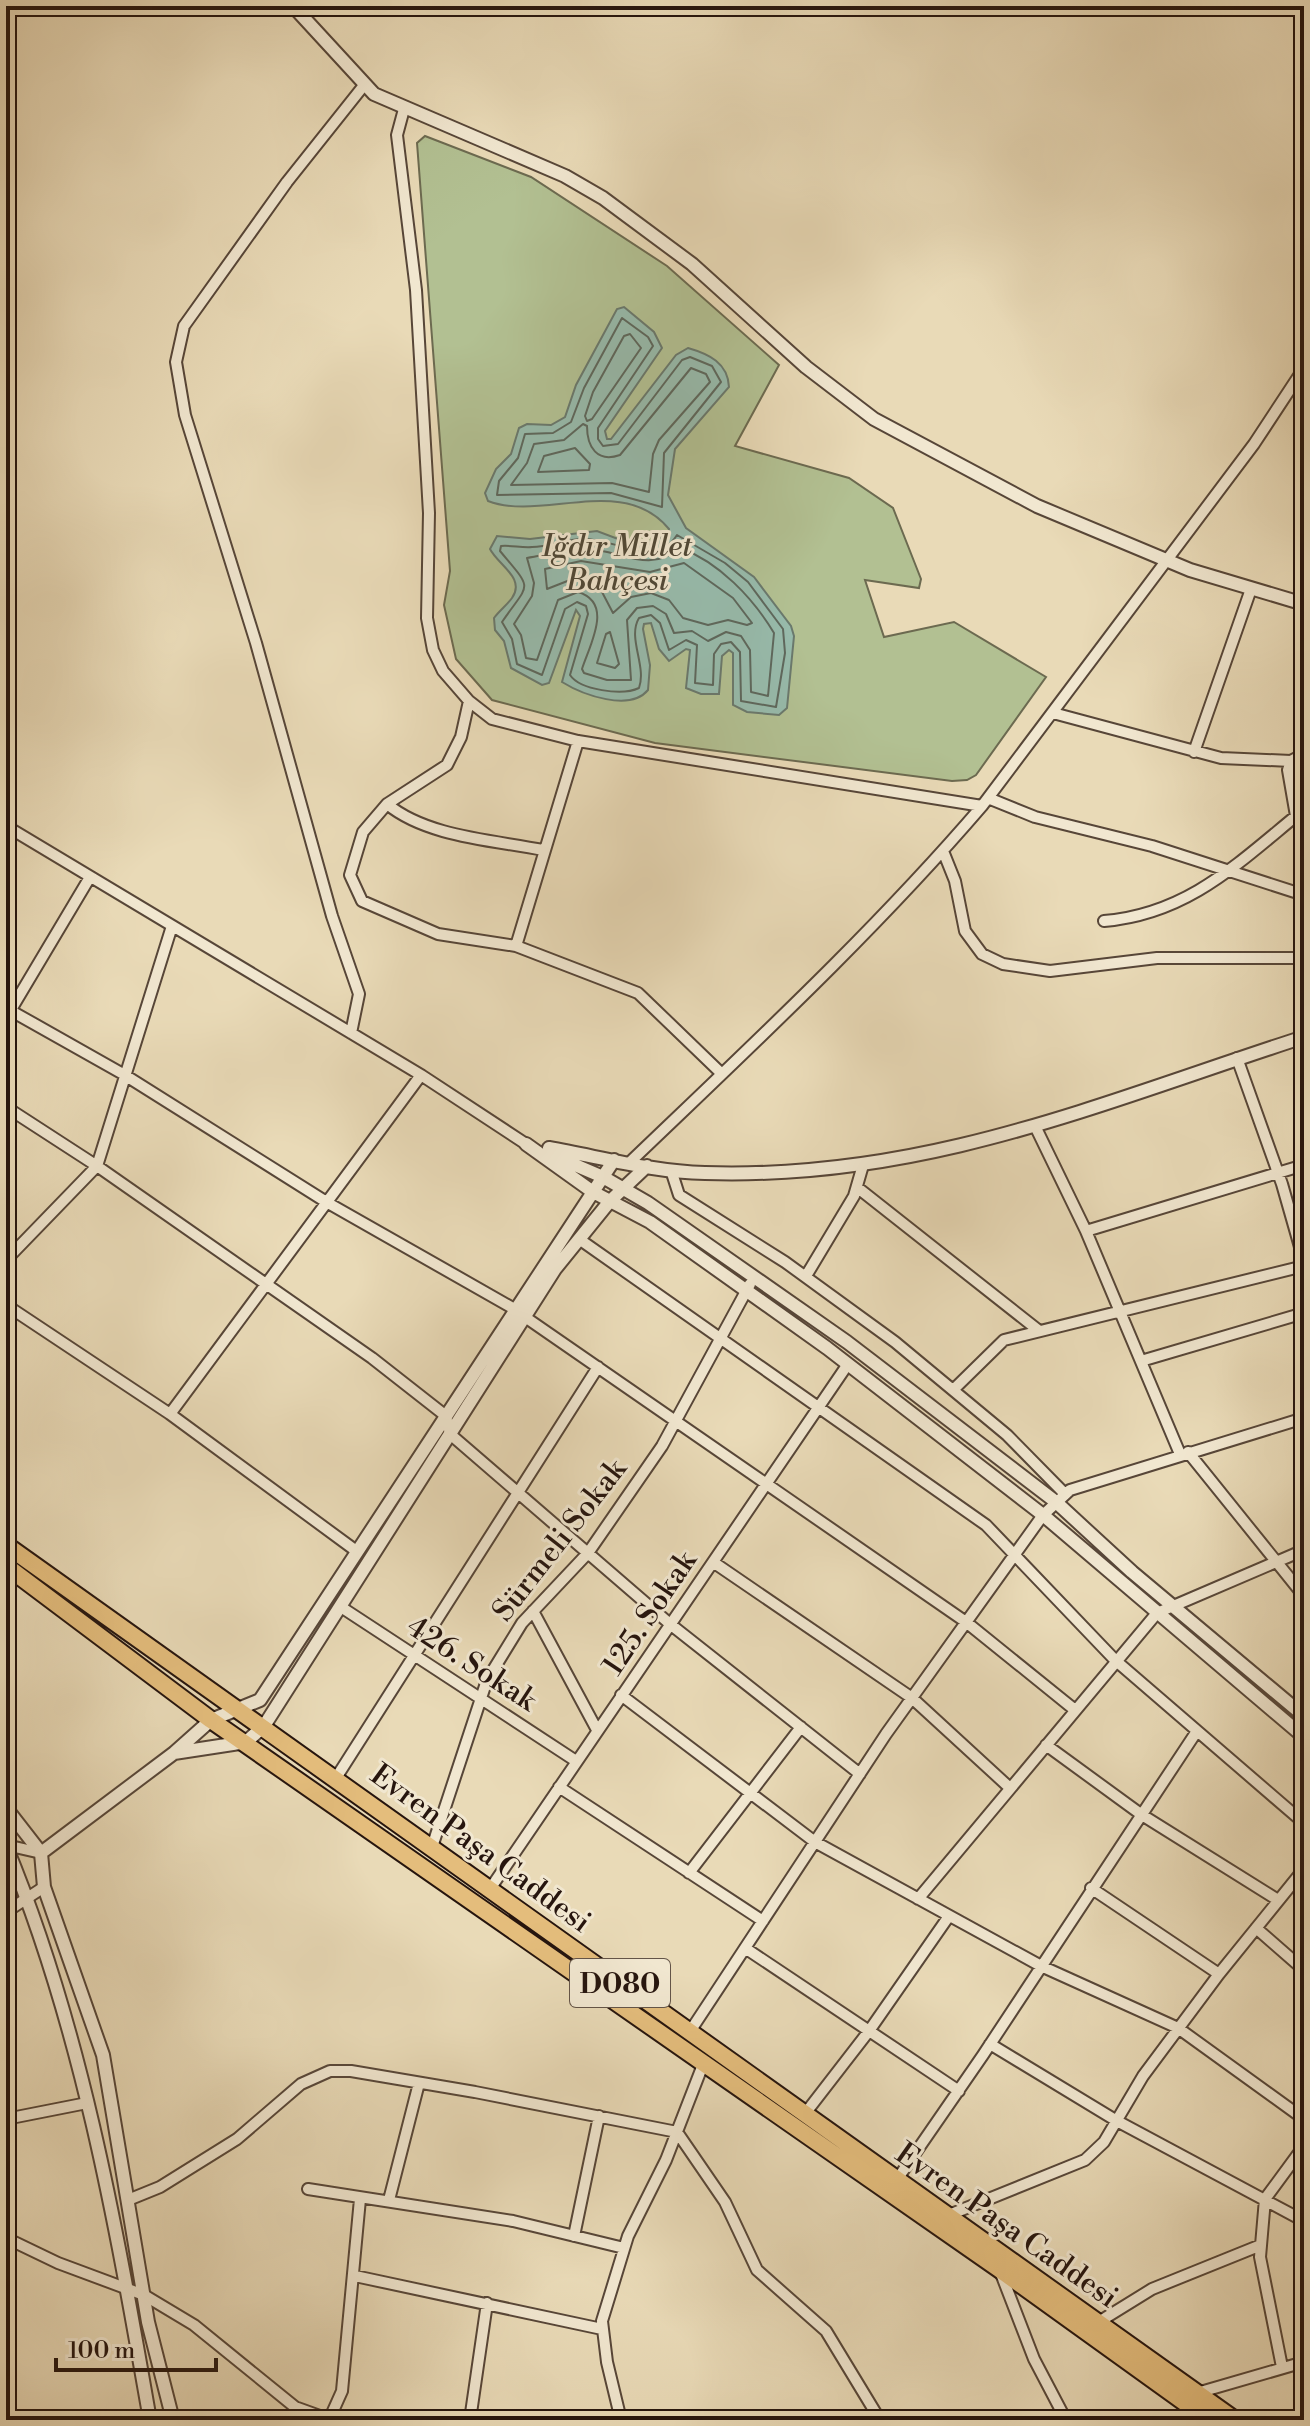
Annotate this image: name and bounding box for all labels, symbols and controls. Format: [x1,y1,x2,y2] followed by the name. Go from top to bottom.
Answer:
[541,528,693,600] park label: Iğdır Millet Bahçesi
[485,1451,636,1629] street label: Sürmeli Sokak
[594,1543,706,1683] street label: 125. Sokak
[399,1608,545,1721] street label: 426. Sokak
[363,1756,598,1942] street label: Evren Paşa Caddesi
[570,1959,670,2007] road number: D080
[888,2135,1125,2317] street label: Evren Paşa Caddesi
[56,2322,216,2372] scale bar
[68,2336,135,2366] text: 100 m

